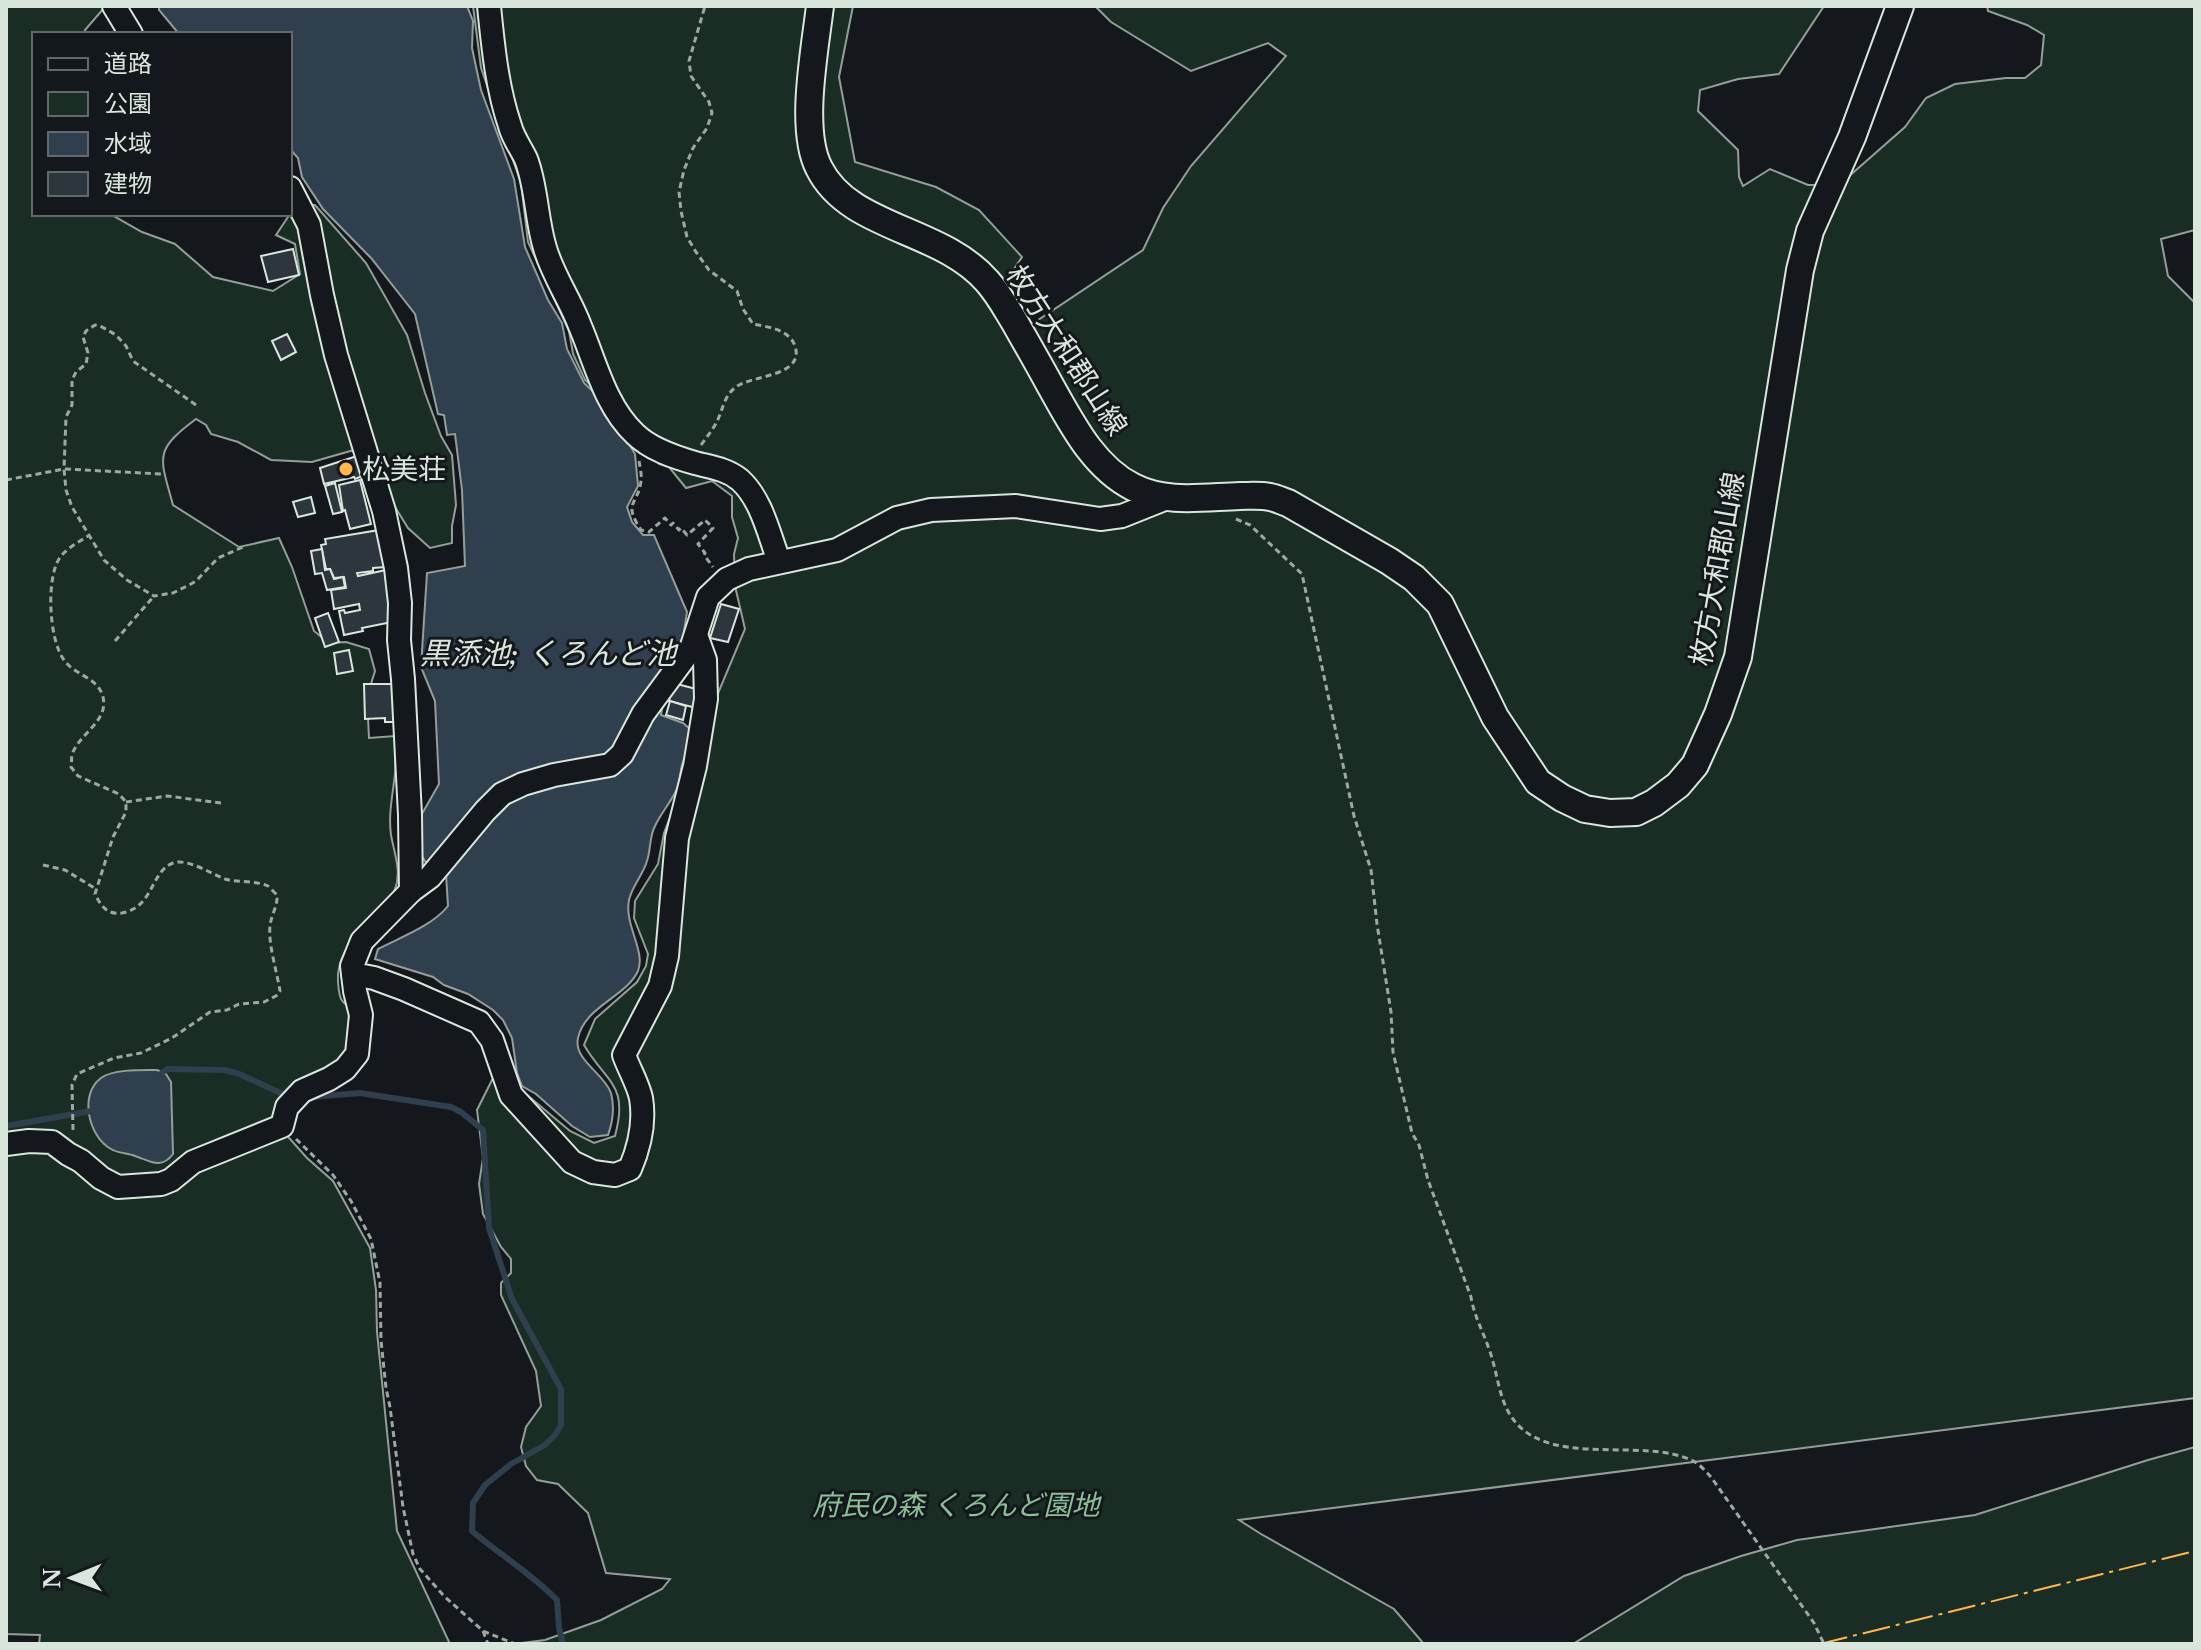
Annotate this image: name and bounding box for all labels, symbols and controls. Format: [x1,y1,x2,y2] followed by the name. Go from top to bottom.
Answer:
[32,32,292,216] legend
[104,49,152,78] text: 道路
[104,89,152,118] text: 公園
[104,129,152,158] text: 水域
[104,169,152,198] text: 建物
[999,259,1135,442] street label: 枚方大和郡山線
[362,452,446,487] place label: 松美荘
[337,460,355,478] marker: 松美荘
[1683,470,1752,669] street label: 枚方大和郡山線
[420,635,679,672] water label: 黒添池; くろんど池
[813,1488,1102,1523] park label: 府民の森 くろんど園地
[32,1538,112,1618] north arrow
[39,1567,66,1589] text: N

